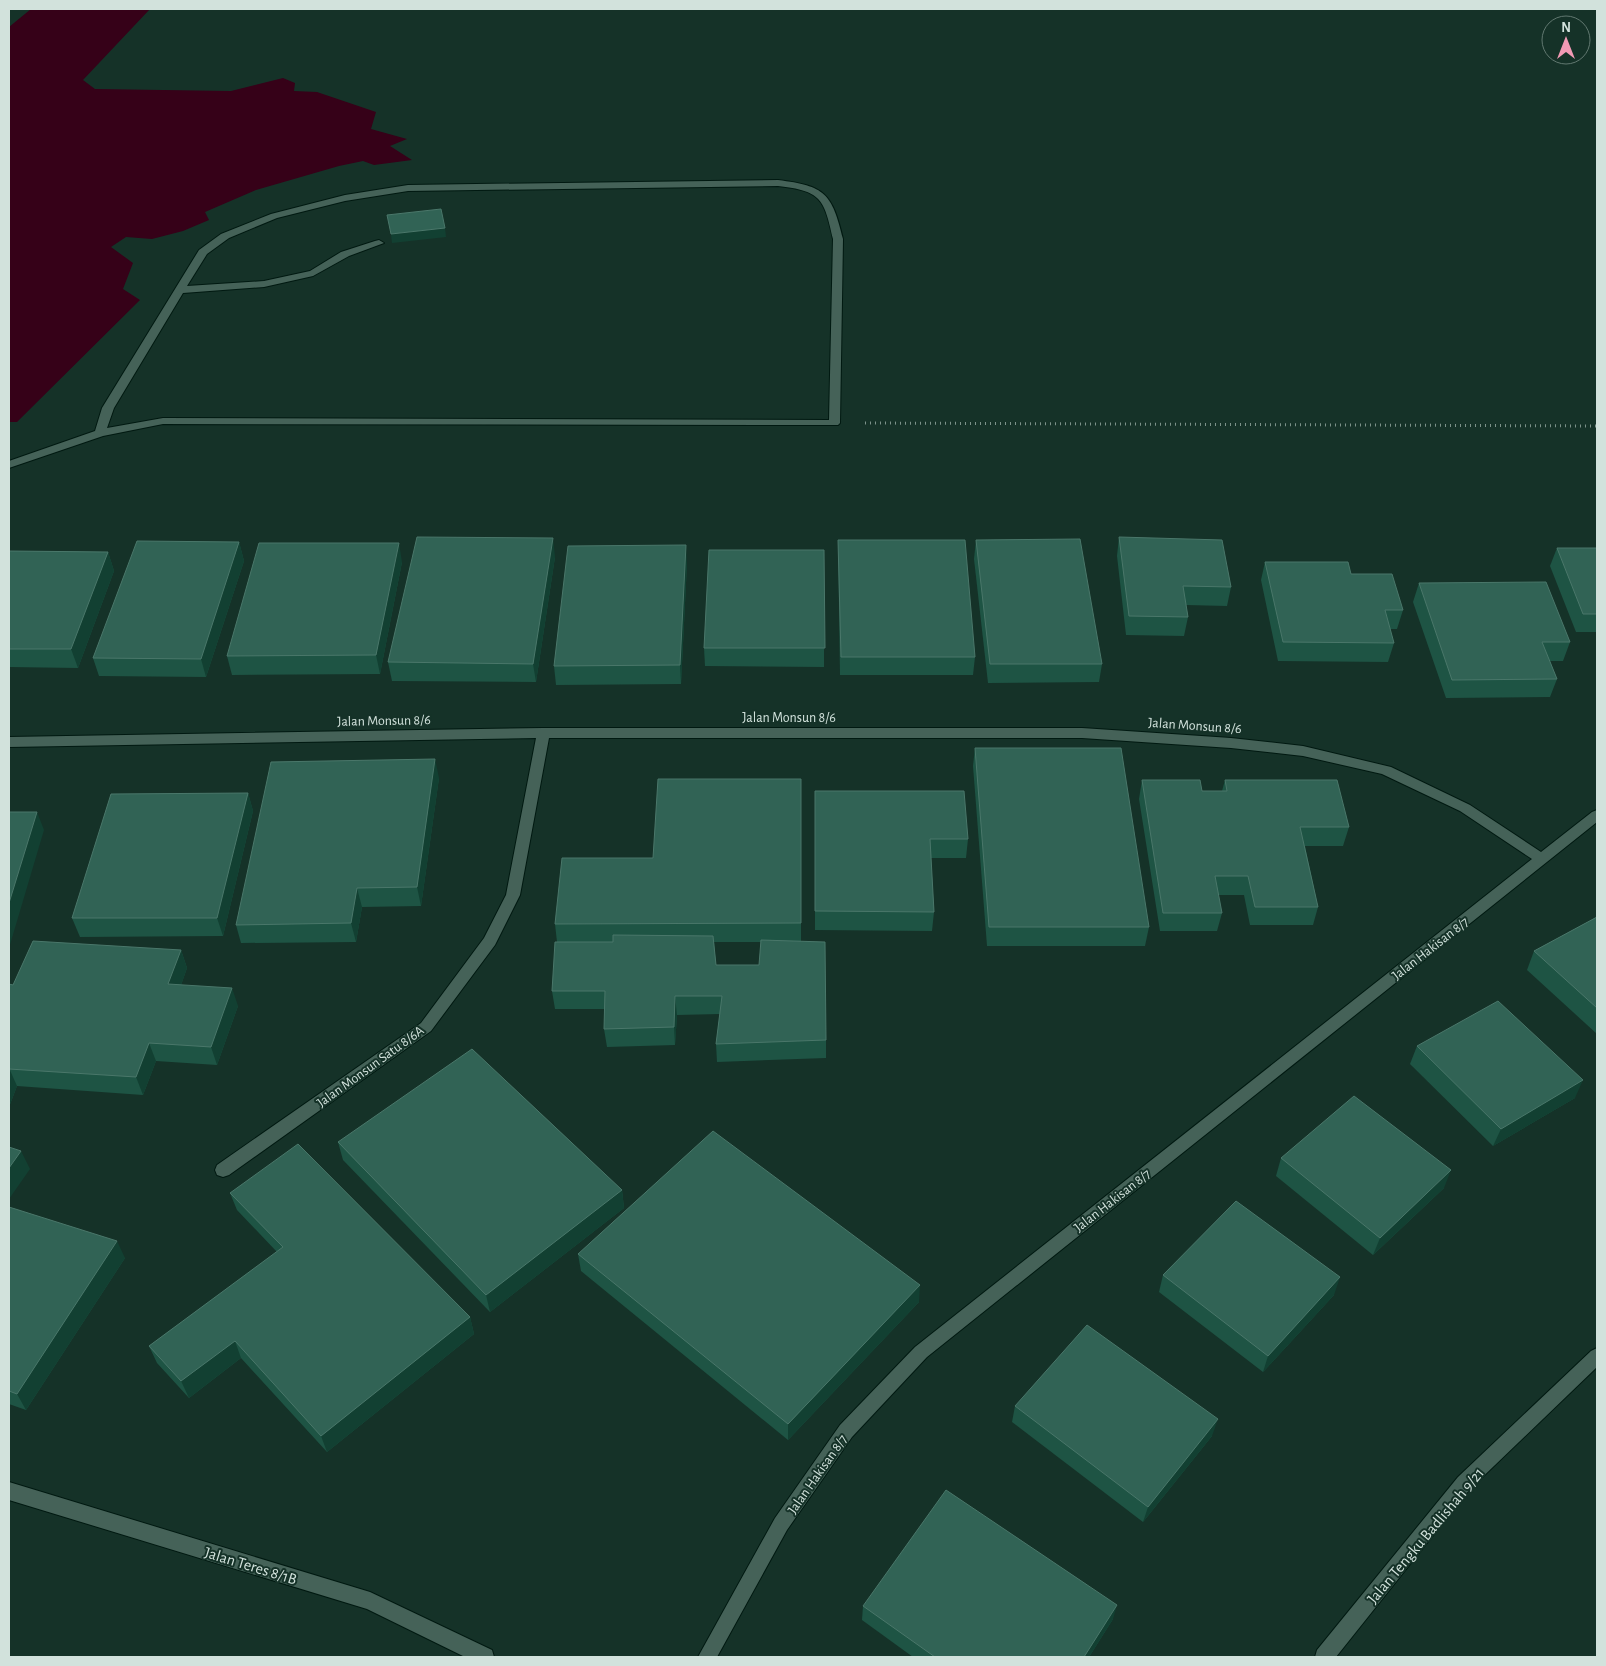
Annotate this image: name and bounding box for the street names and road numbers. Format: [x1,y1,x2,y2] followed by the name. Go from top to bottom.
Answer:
[742,711,836,725] street label: Jalan Monsun 8/6
[337,713,431,729] street label: Jalan Monsun 8/6
[1148,716,1242,736] street label: Jalan Monsun 8/6
[1390,915,1472,983] street label: Jalan Hakisan 8/7
[315,1023,427,1110] street label: Jalan Monsun Satu 8/6A
[1072,1167,1154,1235] street label: Jalan Hakisan 8/7
[785,1432,850,1517] street label: Jalan Hakisan 8/7
[1364,1465,1487,1607] street label: Jalan Tengku Badlishah 9/21
[203,1544,299,1588] street label: Jalan Teres 8/1B

